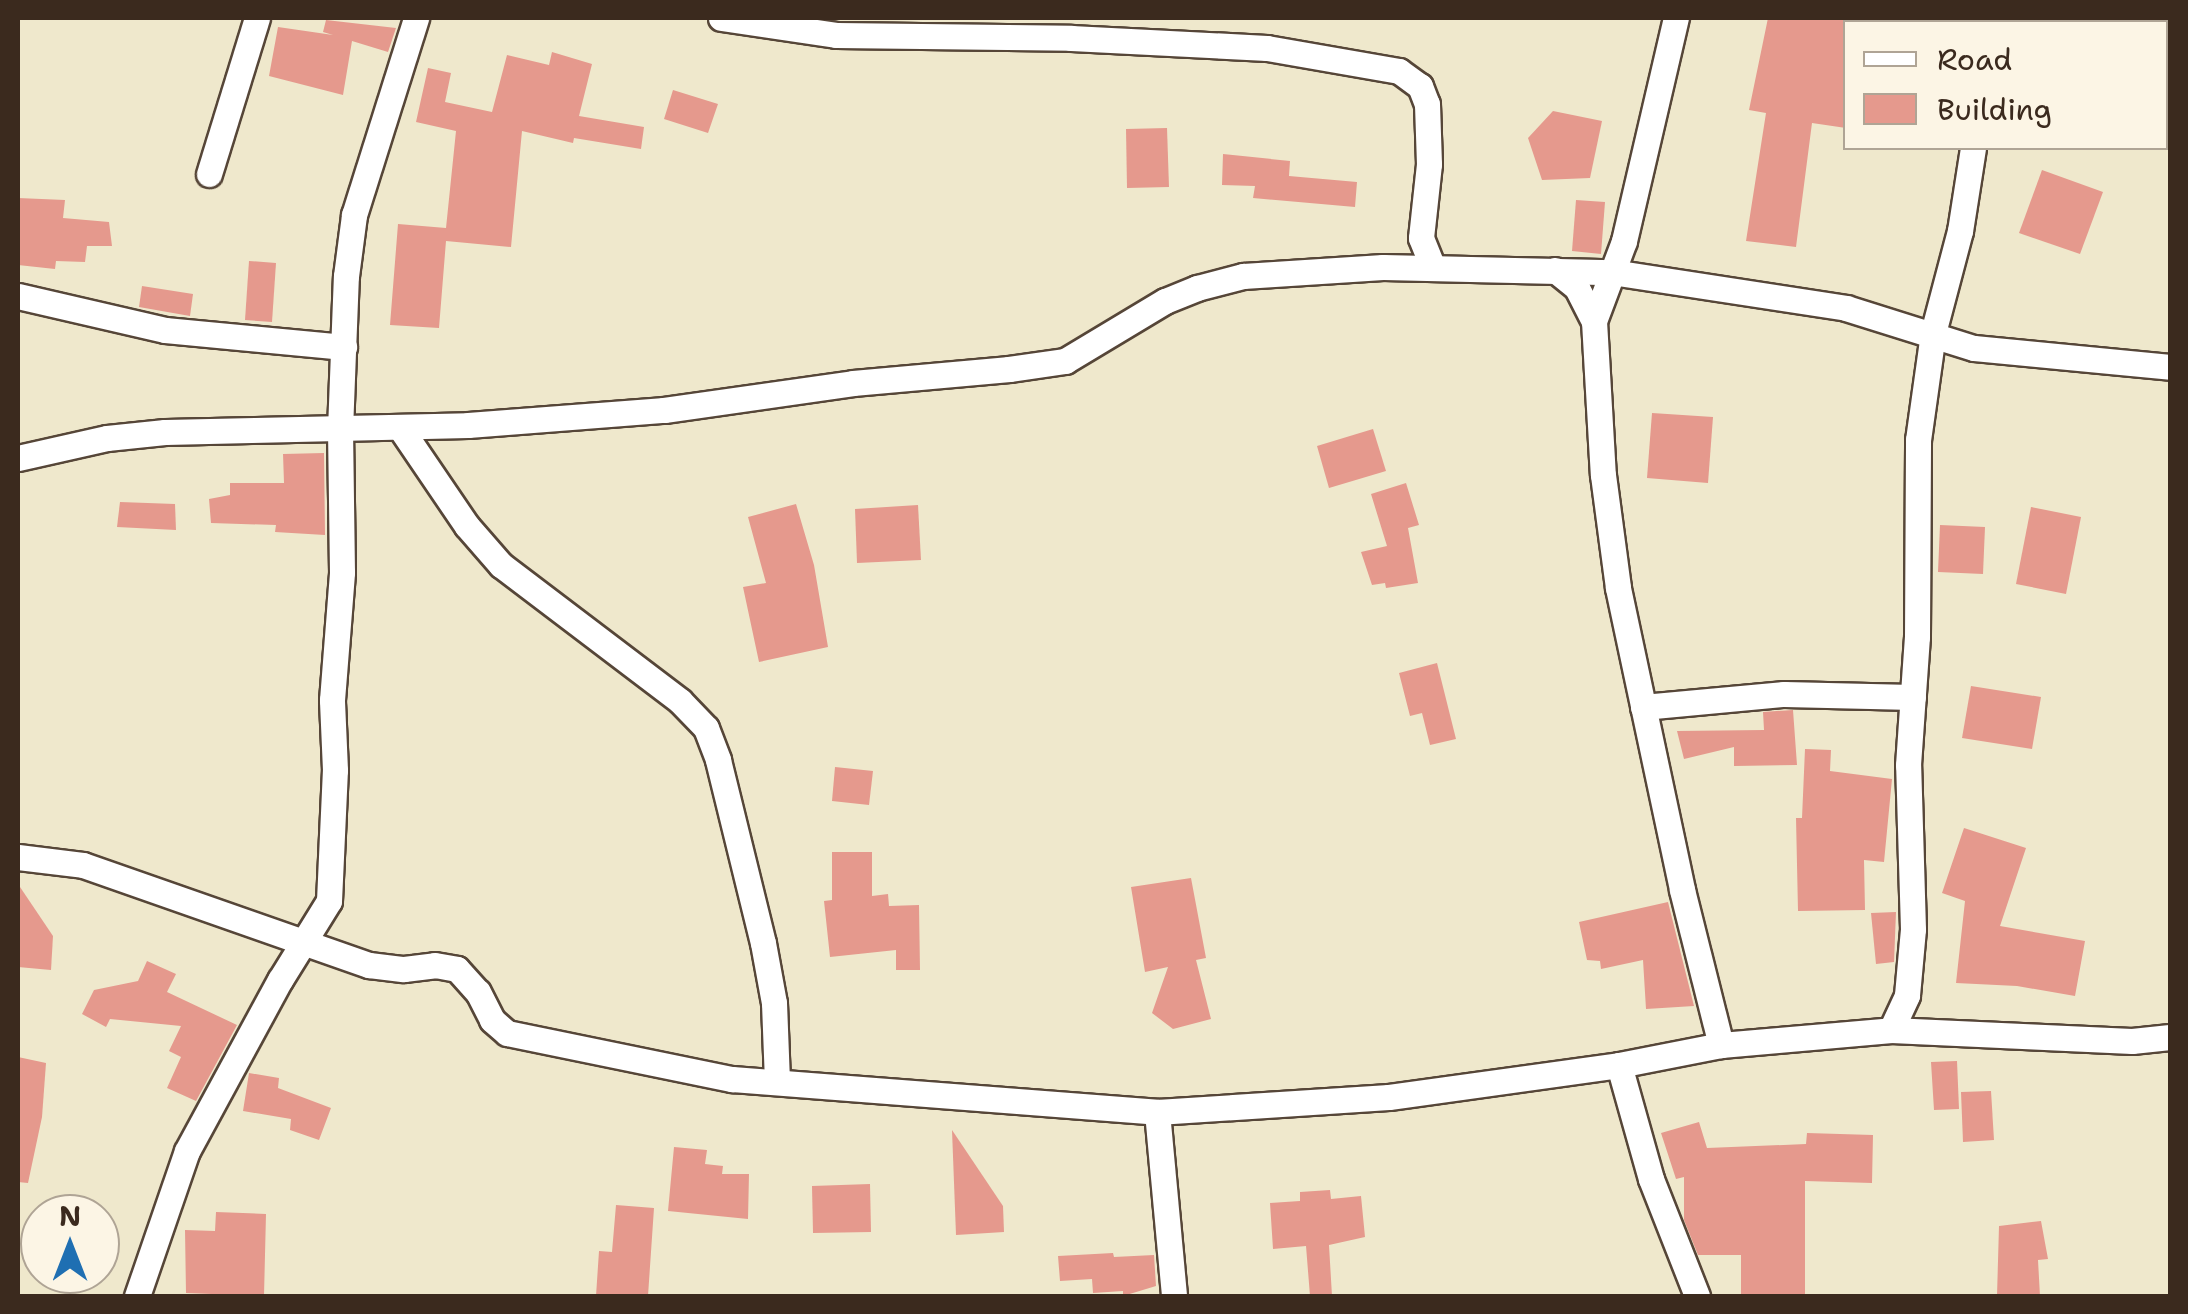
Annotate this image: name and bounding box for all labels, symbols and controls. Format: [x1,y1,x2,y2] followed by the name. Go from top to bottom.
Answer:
[1843,20,2168,150] legend
[1937,39,2012,80] text: Road
[1937,89,2052,130] text: Building
[20,1194,120,1294] north arrow
[59,1197,81,1235] text: N

